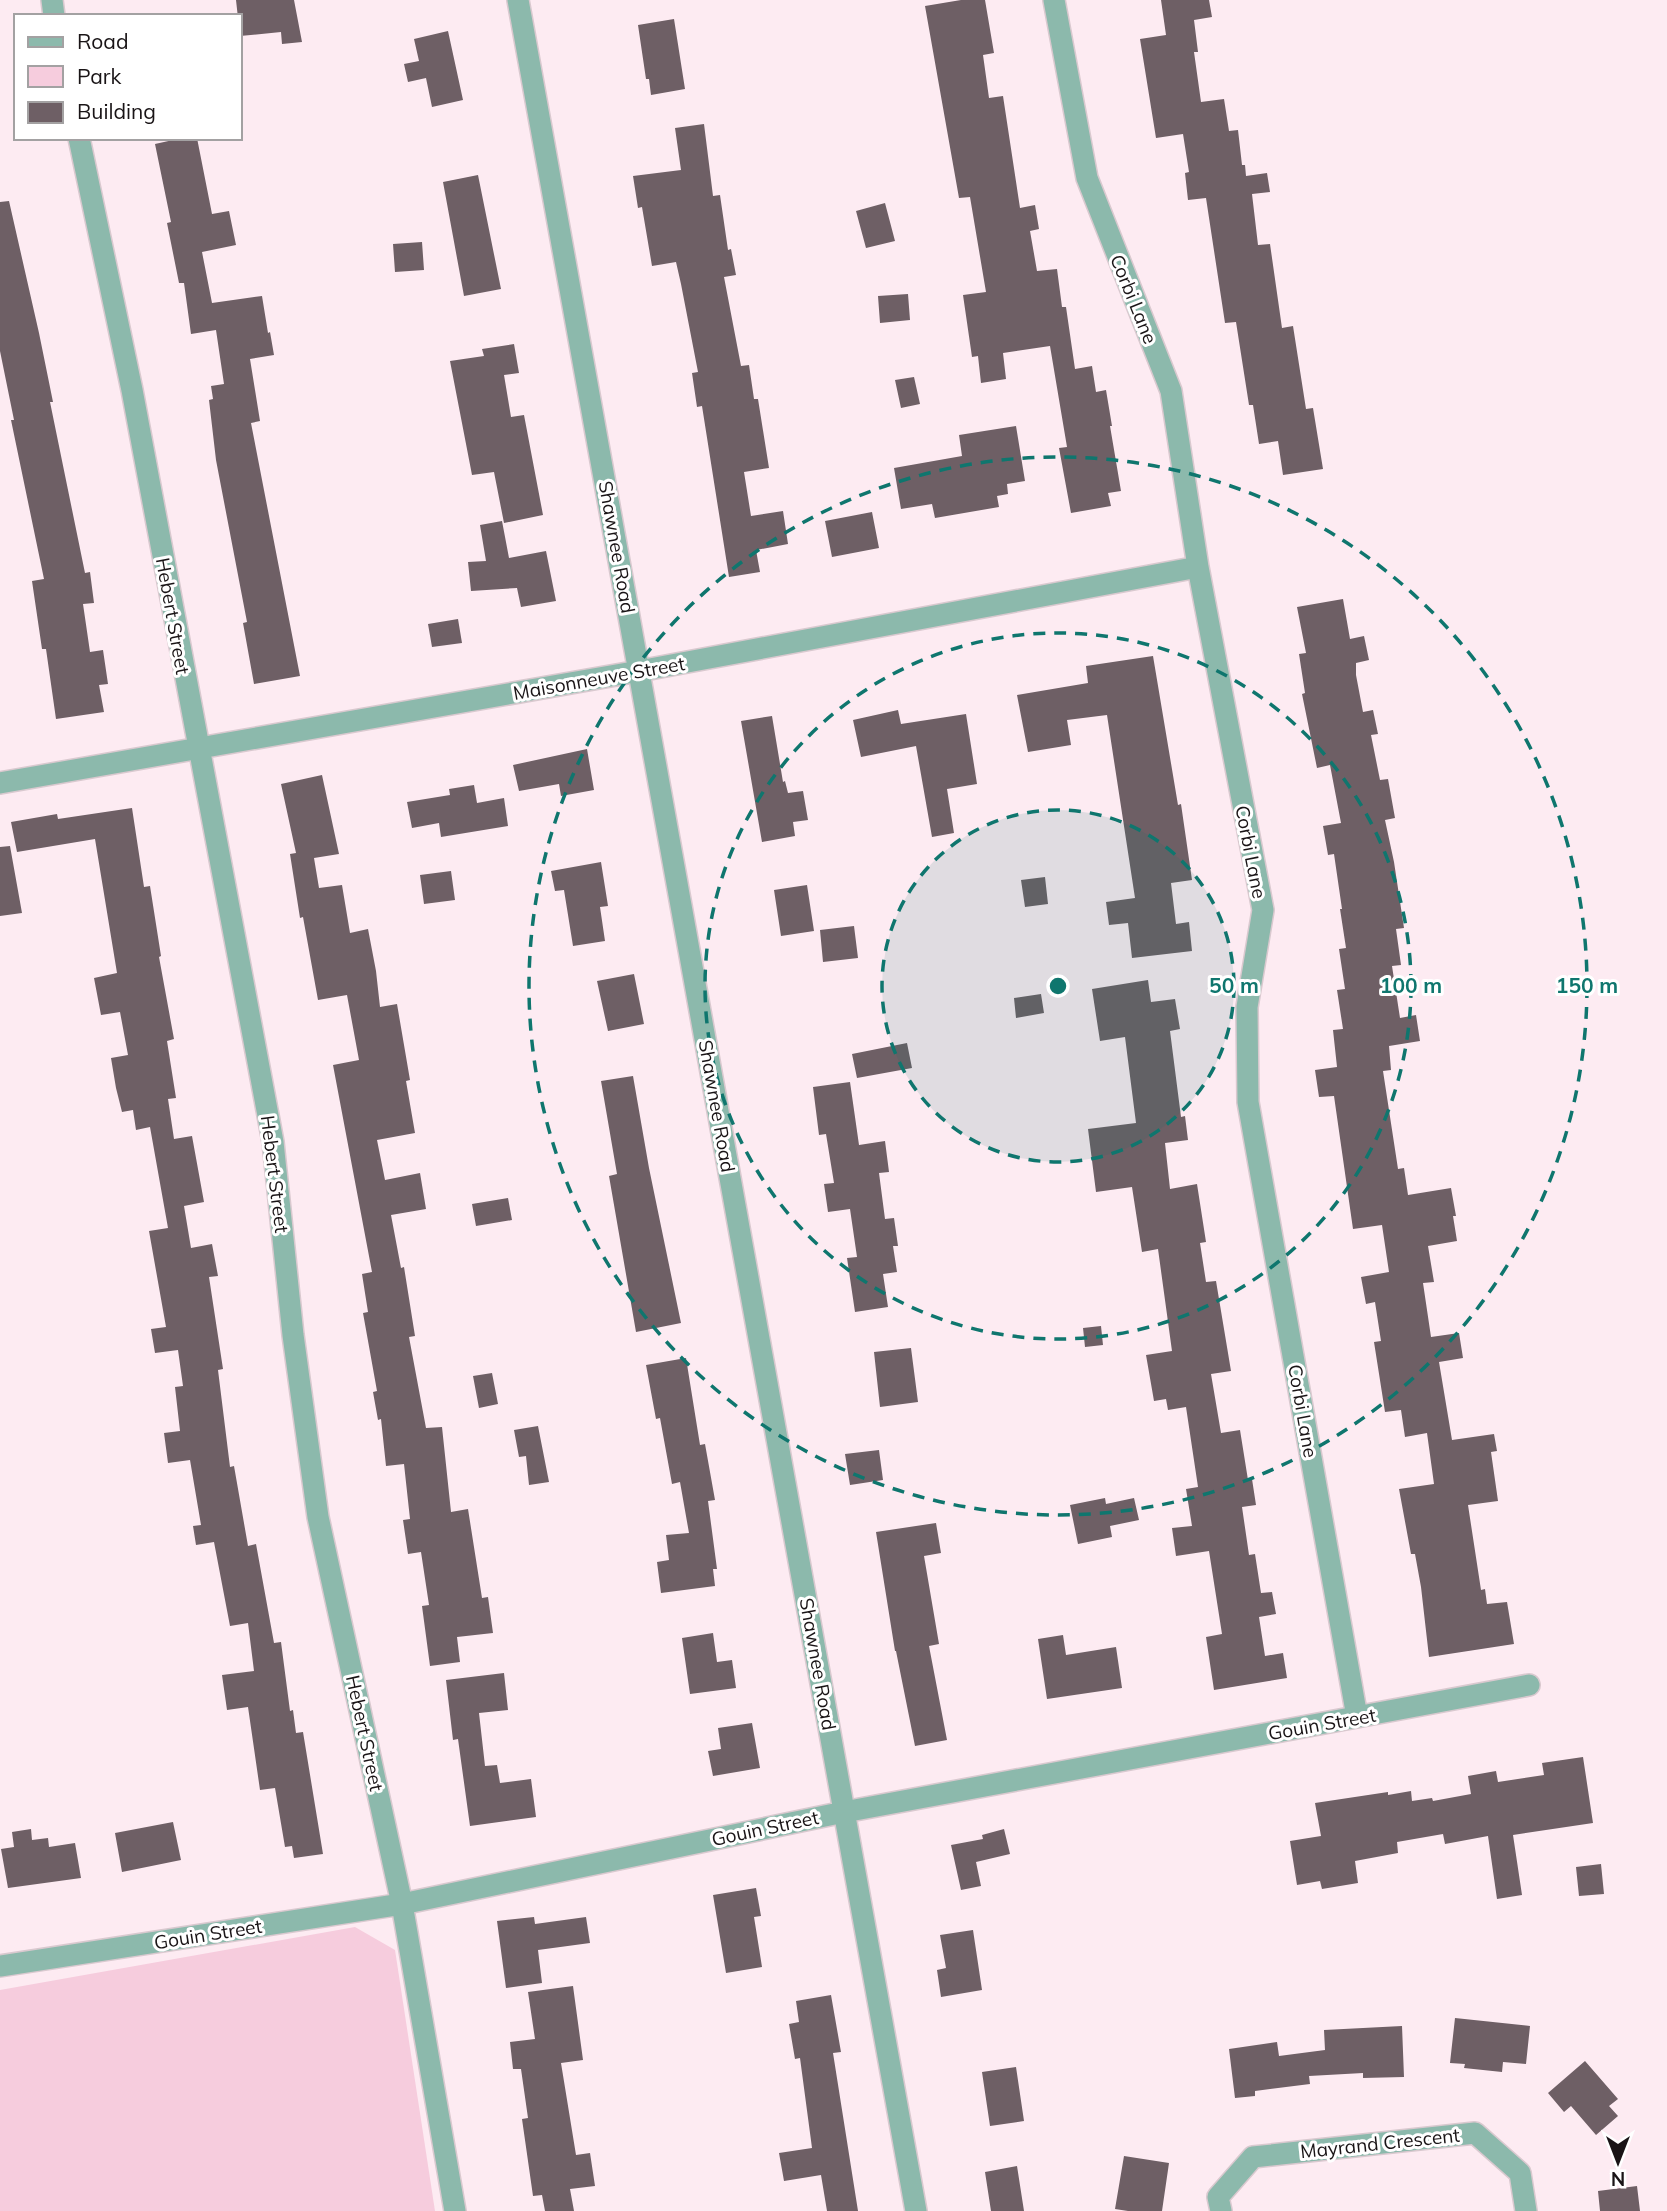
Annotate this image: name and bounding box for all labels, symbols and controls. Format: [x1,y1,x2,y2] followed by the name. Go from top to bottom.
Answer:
[14,14,242,140] legend
[77,28,128,54] text: Road
[77,63,121,89] text: Park
[77,98,156,124] text: Building
[1105,251,1163,347] street label: Corbi Lane
[594,479,640,615] street label: Shawnee Road
[151,556,195,677] street label: Hebert Street
[511,651,687,705] street label: Maisonneuve Street
[1230,803,1272,901] street label: Corbi Lane
[1209,972,1259,998] text: 50 m
[1380,972,1442,998] text: 100 m
[1556,972,1618,998] text: 150 m
[1046,974,1070,998] centre of rings
[694,1038,740,1174] street label: Shawnee Road
[256,1114,294,1234] street label: Hebert Street
[1283,1363,1323,1459] street label: Corbi Lane
[795,1596,841,1732] street label: Shawnee Road
[341,1673,389,1794] street label: Hebert Street
[1266,1703,1378,1745] street label: Gouin Street
[709,1805,821,1851] street label: Gouin Street
[152,1914,264,1954] street label: Gouin Street
[1299,2123,1461,2163] street label: Mayrand Crescent
[1583,2127,1653,2197] north arrow
[1611,2167,1625,2191] text: N

